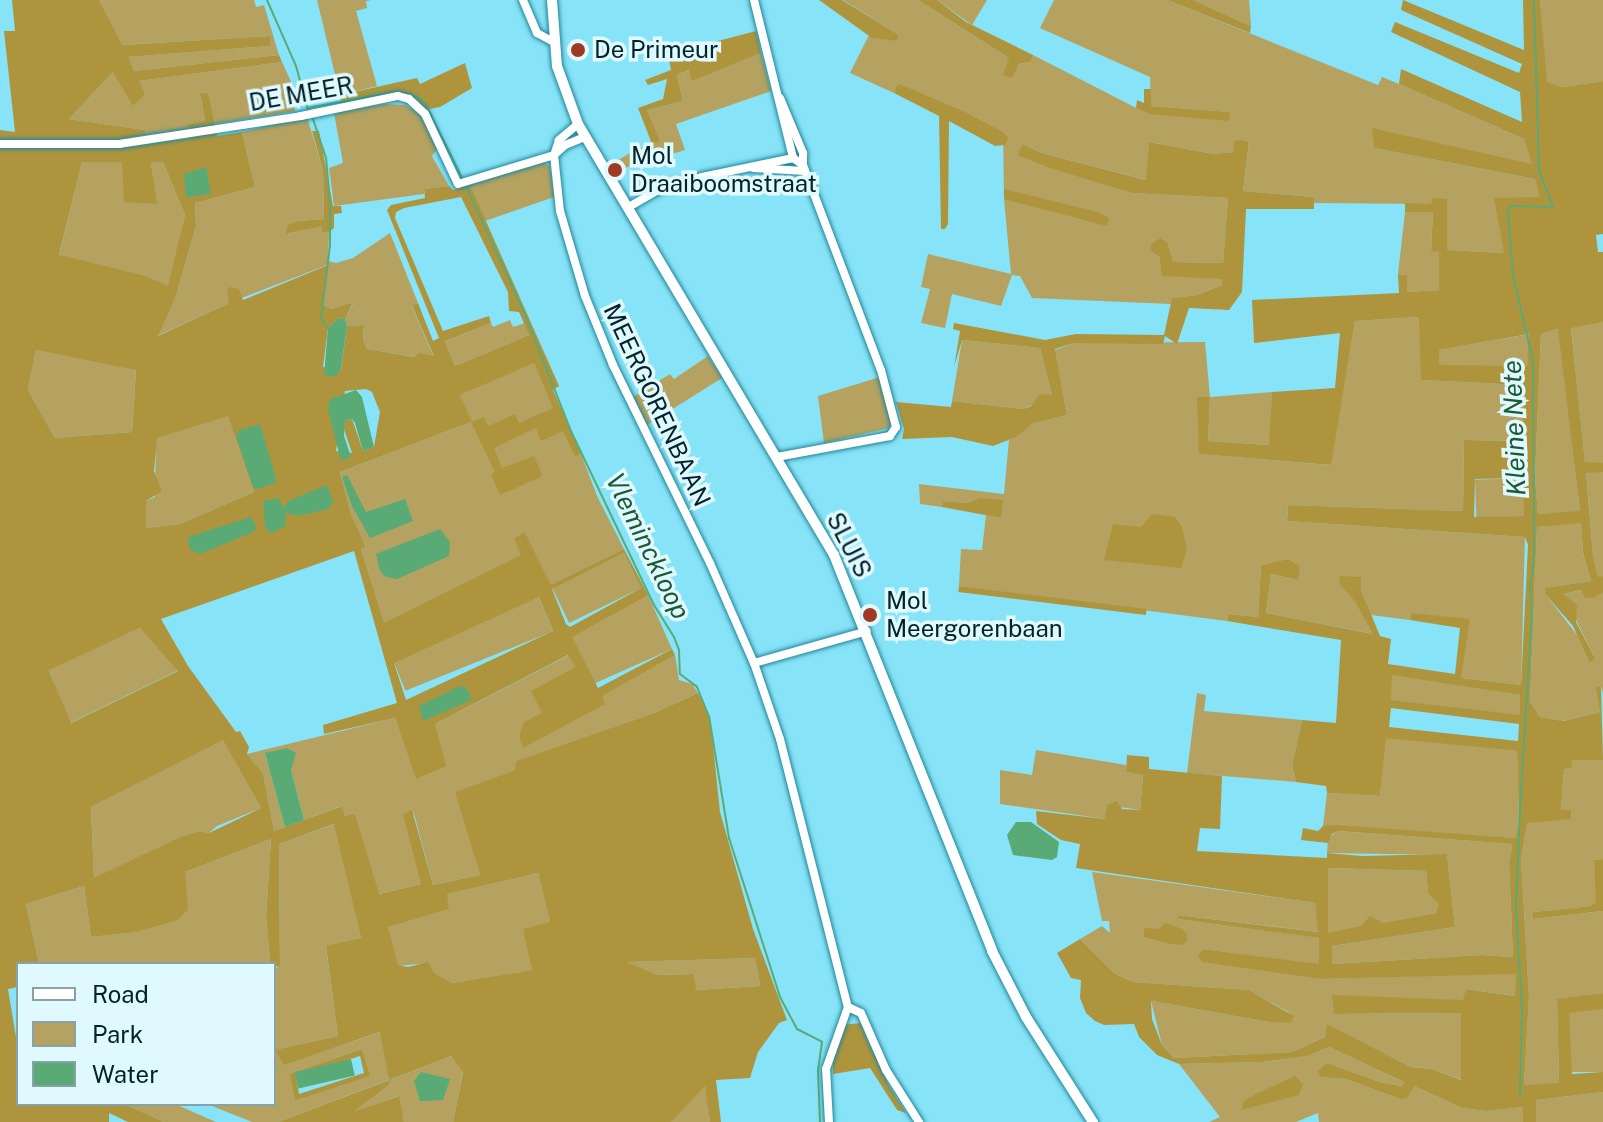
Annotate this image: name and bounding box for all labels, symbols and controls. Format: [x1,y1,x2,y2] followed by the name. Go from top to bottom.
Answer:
[594,36,719,64] place label: De Primeur
[569,41,587,59] marker: De Primeur
[247,71,355,117] street label: DE MEER
[631,142,817,198] place label: Mol Draaiboomstraat
[606,161,624,179] marker: Mol Draaiboomstraat
[597,299,717,511] street label: MEERGORENBAAN
[1496,360,1532,496] water label: Kleine Nete
[599,468,697,624] water label: Vleminckloop
[821,508,877,582] street label: SLUIS
[886,587,1063,643] place label: Mol Meergorenbaan
[861,606,879,624] marker: Mol Meergorenbaan
[16,962,276,1106] legend
[92,980,149,1008] text: Road
[92,1020,143,1048] text: Park
[92,1060,159,1088] text: Water

